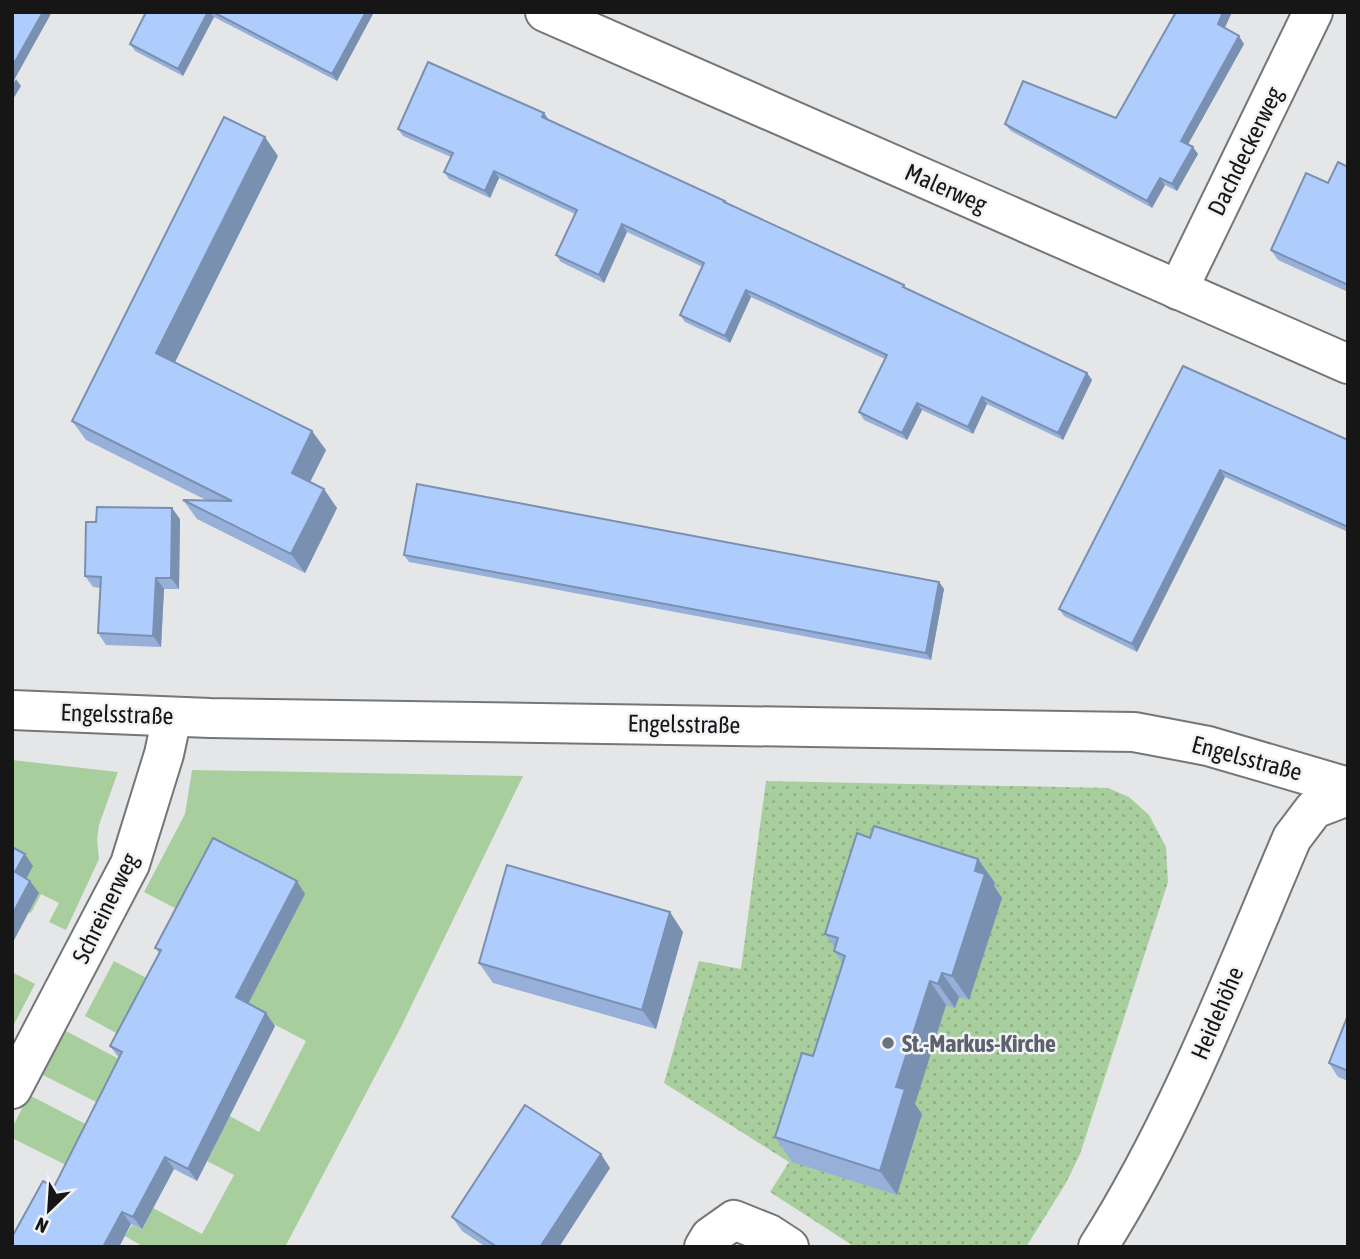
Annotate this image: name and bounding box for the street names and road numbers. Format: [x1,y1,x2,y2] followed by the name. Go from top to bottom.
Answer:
[1202,82,1288,220] street label: Dachdeckerweg
[901,158,992,218] street label: Malerweg
[60,699,174,729] street label: Engelsstraße
[627,710,741,738] street label: Engelsstraße
[1189,730,1305,786] street label: Engelsstraße
[67,848,144,967] street label: Schreinerweg
[1185,963,1249,1063] street label: Heidehöhe

